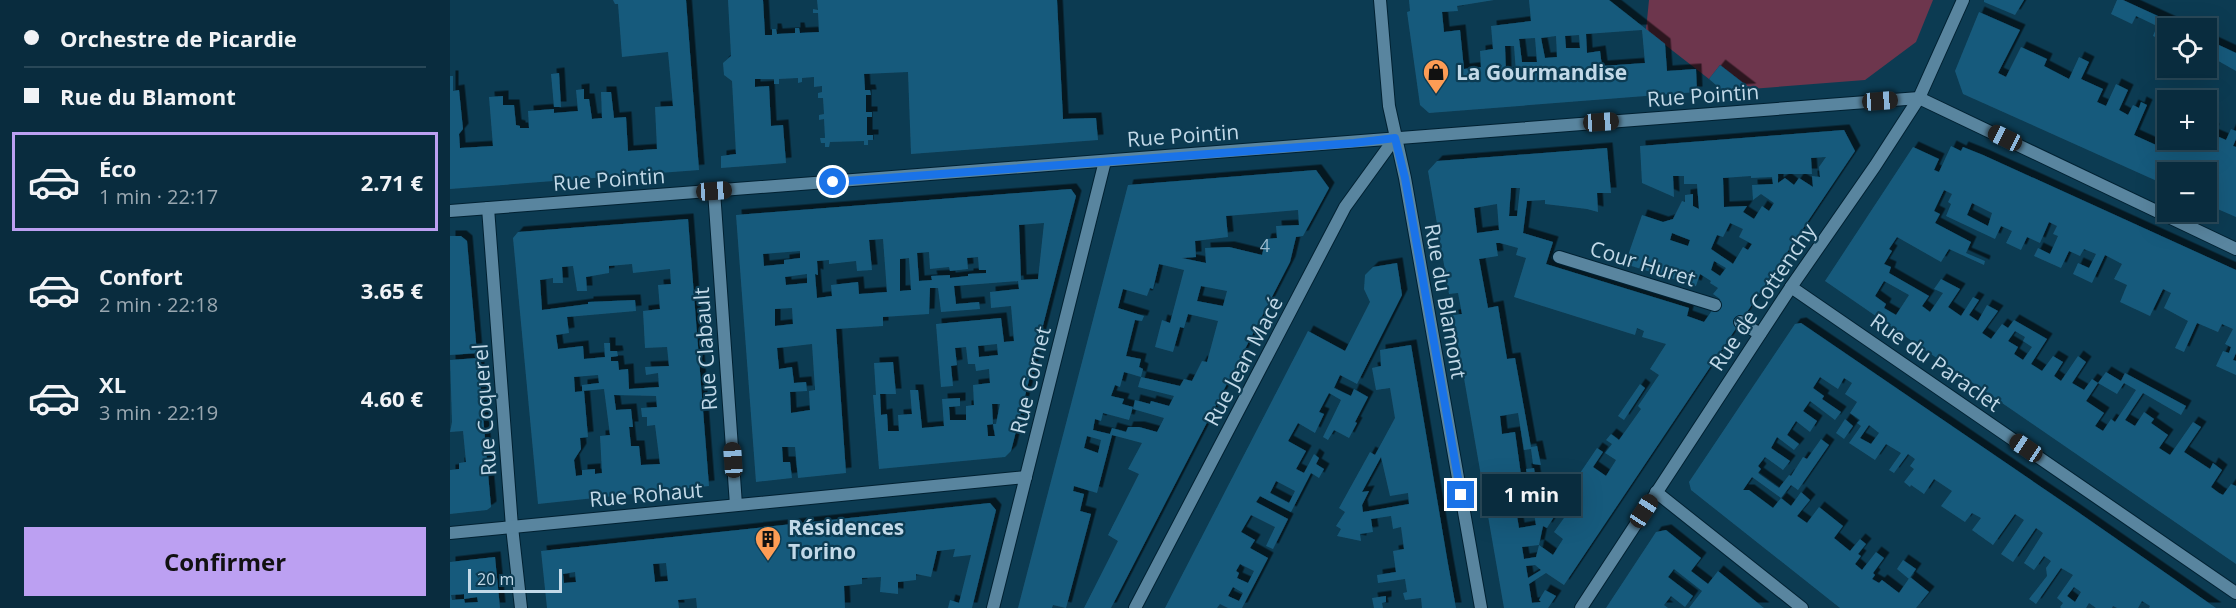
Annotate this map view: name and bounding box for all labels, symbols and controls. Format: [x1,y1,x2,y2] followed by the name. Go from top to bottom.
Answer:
[2157,18,2217,222] map controls
[2157,18,2217,78] button: locate
[60,23,297,53] text: Orchestre de Picardie
[1421,57,1451,95] shop icon: La Gourmandise
[1456,58,1627,86] place label: La Gourmandise
[1646,77,1760,113] street label: Rue Pointin
[60,81,236,111] text: Rue du Blamont
[2157,90,2217,150] button: +
[1861,91,1899,111] car
[1582,112,1620,132] car
[1126,117,1240,153] street label: Rue Pointin
[1985,122,2025,154] car
[99,153,136,183] text: Éco
[27,155,81,209] icon: car
[552,161,666,197] street label: Rue Pointin
[2157,162,2217,222] button: −
[361,167,423,197] text: 2.71 €
[819,168,846,195] route start
[695,181,733,201] car
[99,183,218,210] text: 1 min · 22:17
[1702,217,1822,376] street label: Rue de Cottenchy
[1419,221,1473,381] street label: Rue du Blamont
[1260,233,1270,257] house number: 4
[1587,234,1699,292] street label: Cour Huret
[99,261,183,291] text: Confort
[27,263,81,317] icon: car
[361,275,423,305] text: 3.65 €
[687,286,723,412] street label: Rue Clabault
[99,291,218,318] text: 2 min · 22:18
[1197,291,1289,431] street label: Rue Jean Macé
[1865,307,2007,417] street label: Rue du Paraclet
[1003,323,1057,437] street label: Rue Cornet
[465,343,503,477] street label: Rue Coquerel
[99,369,126,399] text: XL
[27,371,81,425] icon: car
[361,383,423,413] text: 4.60 €
[99,399,218,426] text: 3 min · 22:19
[2006,430,2046,466] car
[723,441,743,479] car
[1482,474,1581,516] callout: 1 min
[588,475,704,513] street label: Rue Rohaut
[1447,481,1474,508] route end
[1504,481,1559,508] text: 1 min
[1627,491,1661,531] car
[788,513,904,565] place label: Résidences Torino
[753,524,783,562] building icon: Résidences Torino
[24,527,426,596] button: Confirmer
[468,566,562,594] scale bar
[477,568,514,590] text: 20 m

